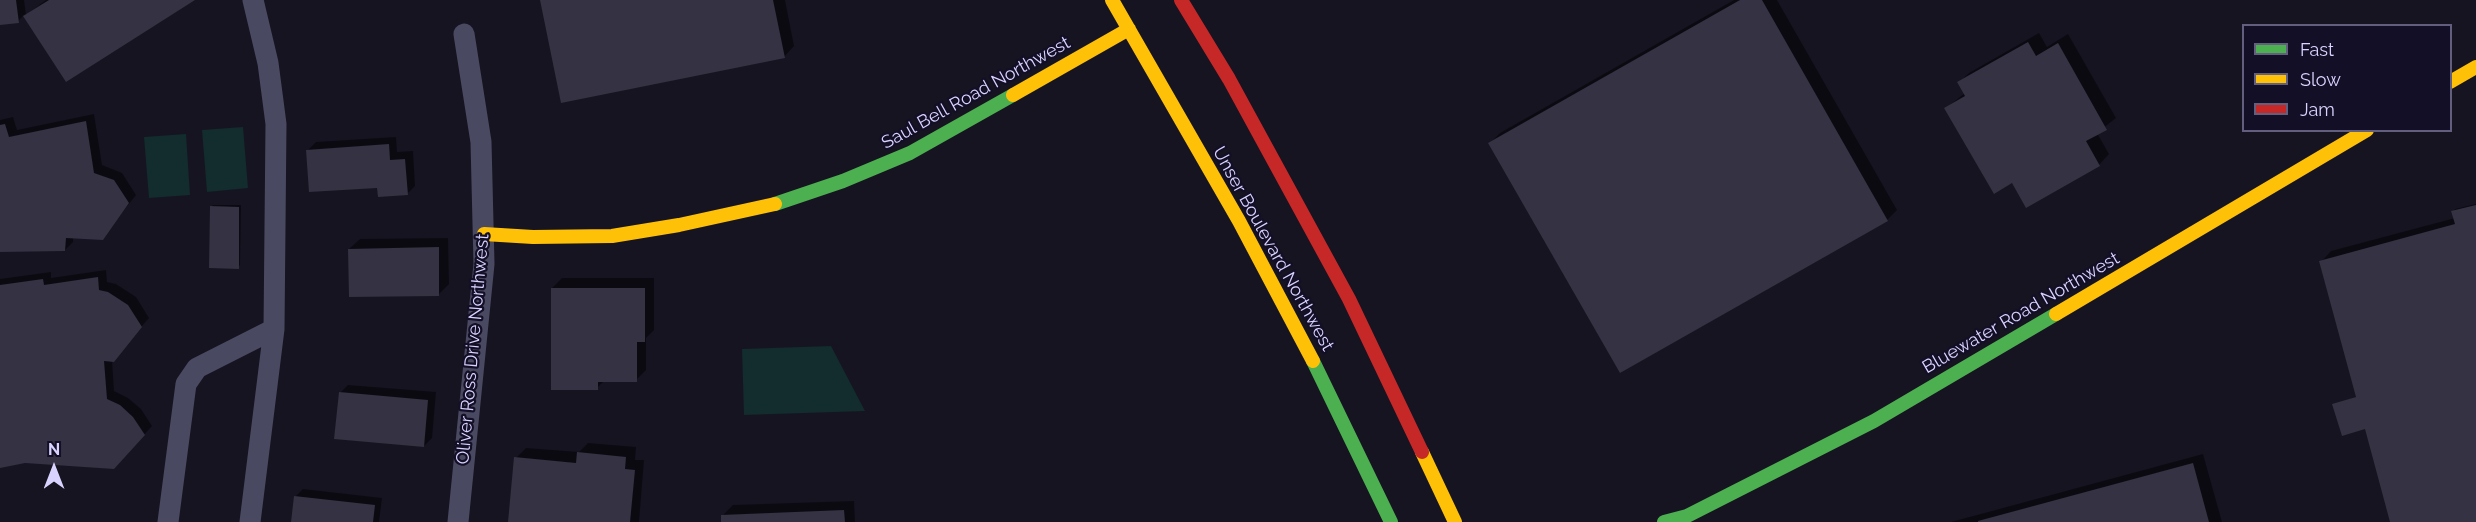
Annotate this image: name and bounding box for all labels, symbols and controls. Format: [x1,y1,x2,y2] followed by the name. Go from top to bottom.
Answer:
[2242,24,2452,132] legend
[878,32,1074,154] street label: Saul Bell Road Northwest
[2300,39,2334,60] text: Fast
[2300,69,2341,90] text: Slow
[2300,99,2335,120] text: Jam
[1208,143,1338,355] street label: Unser Boulevard Northwest
[452,233,494,465] street label: Oliver Ross Drive Northwest
[1919,248,2123,378] street label: Bluewater Road Northwest
[24,438,84,498] north arrow
[48,440,60,459] text: N

